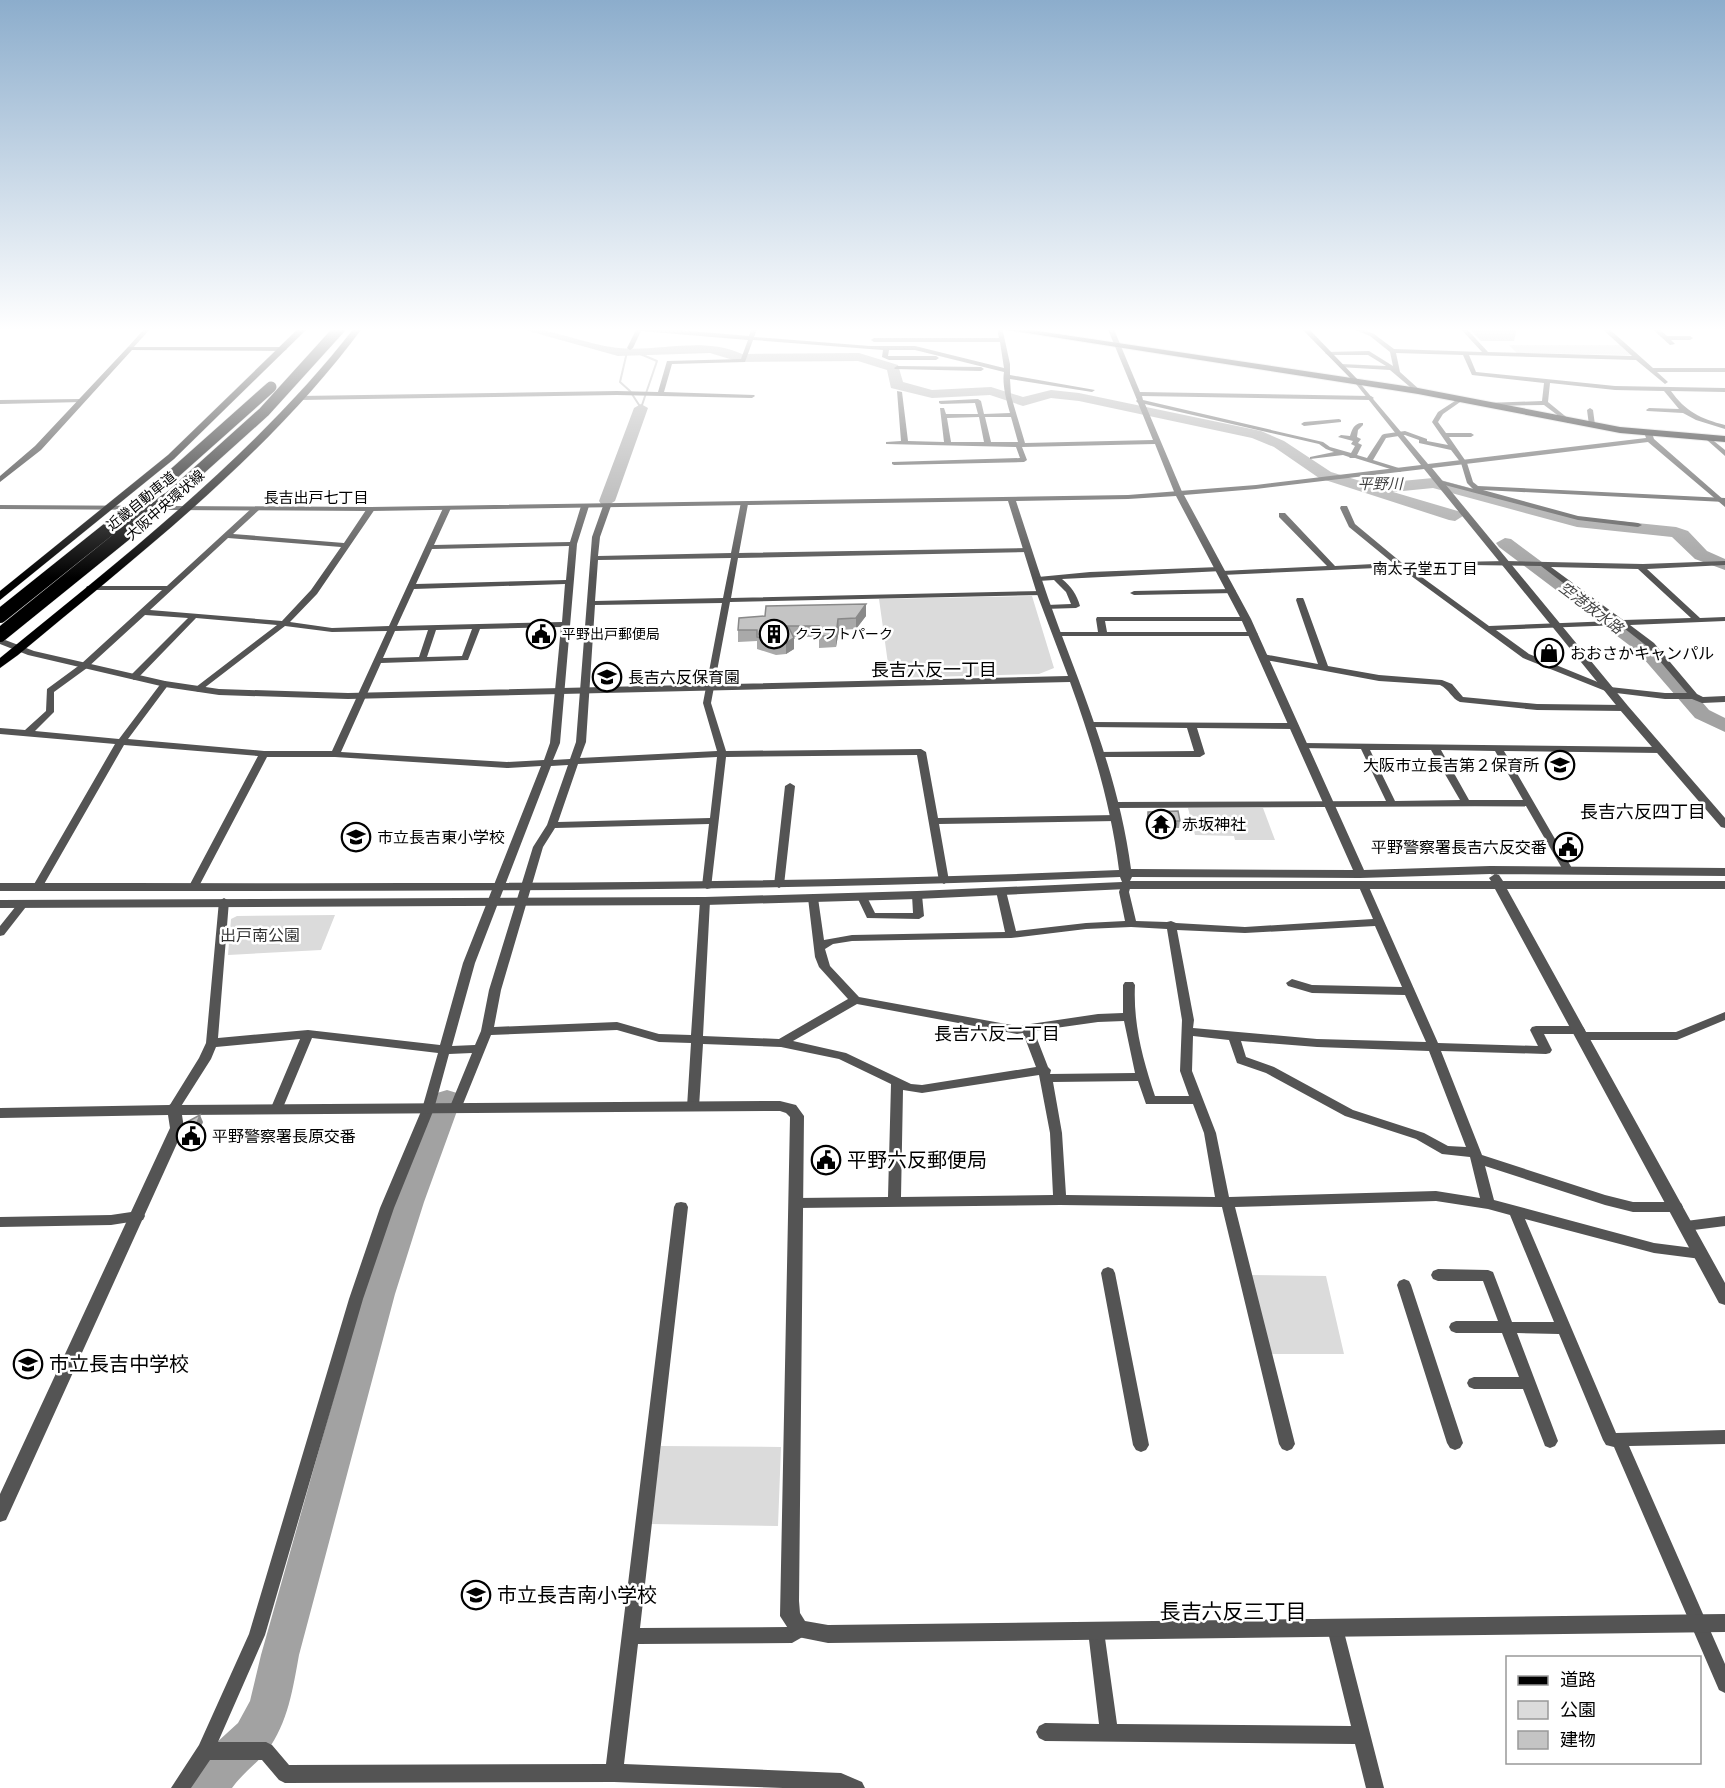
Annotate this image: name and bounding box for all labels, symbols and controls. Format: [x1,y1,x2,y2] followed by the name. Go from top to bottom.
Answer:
[123,467,207,543] street label: 大阪中央環状線
[103,468,179,534] street label: 近畿自動車道
[1357,475,1404,492] water label: 平野川
[263,489,369,506] district label: 長吉出戸七丁目
[1372,560,1478,577] district label: 南太子堂五丁目
[1556,578,1628,638] water label: 空港放水路
[525,618,557,650] public building icon: 平野出戸郵便局
[758,618,790,650] building icon: クラフトパーク
[562,626,660,642] place label: 平野出戸郵便局
[795,626,893,642] place label: クラフトパーク
[1533,637,1565,669] shop icon: おおさかキャンパル
[1570,644,1714,663] place label: おおさかキャンパル
[871,659,997,680] district label: 長吉六反一丁目
[591,661,623,693] school or university icon: 長吉六反保育園
[628,668,740,687] place label: 長吉六反保育園
[1544,749,1576,781] school or university icon: 大阪市立長吉第２保育所
[1363,756,1539,775] place label: 大阪市立長吉第２保育所
[1580,801,1706,822] district label: 長吉六反四丁目
[1145,808,1177,840] temple icon: 赤坂神社
[1182,815,1246,834] place label: 赤坂神社
[340,821,372,853] school or university icon: 市立長吉東小学校
[377,828,505,847] place label: 市立長吉東小学校
[1552,831,1584,863] public building icon: 平野警察署長吉六反交番
[1371,838,1547,857] place label: 平野警察署長吉六反交番
[220,926,300,945] park label: 出戸南公園
[934,1023,1060,1044] district label: 長吉六反二丁目
[175,1120,207,1152] public building icon: 平野警察署長原交番
[212,1127,356,1146] place label: 平野警察署長原交番
[810,1144,842,1176] public building icon: 平野六反郵便局
[847,1148,987,1172] place label: 平野六反郵便局
[12,1348,44,1380] school or university icon: 市立長吉中学校
[49,1352,189,1376] place label: 市立長吉中学校
[460,1579,492,1611] school or university icon: 市立長吉南小学校
[497,1583,657,1607] place label: 市立長吉南小学校
[1160,1599,1307,1624] district label: 長吉六反三丁目
[1506,1656,1701,1764] legend
[1560,1669,1596,1690] text: 道路
[1560,1699,1596,1720] text: 公園
[1560,1729,1596,1750] text: 建物

